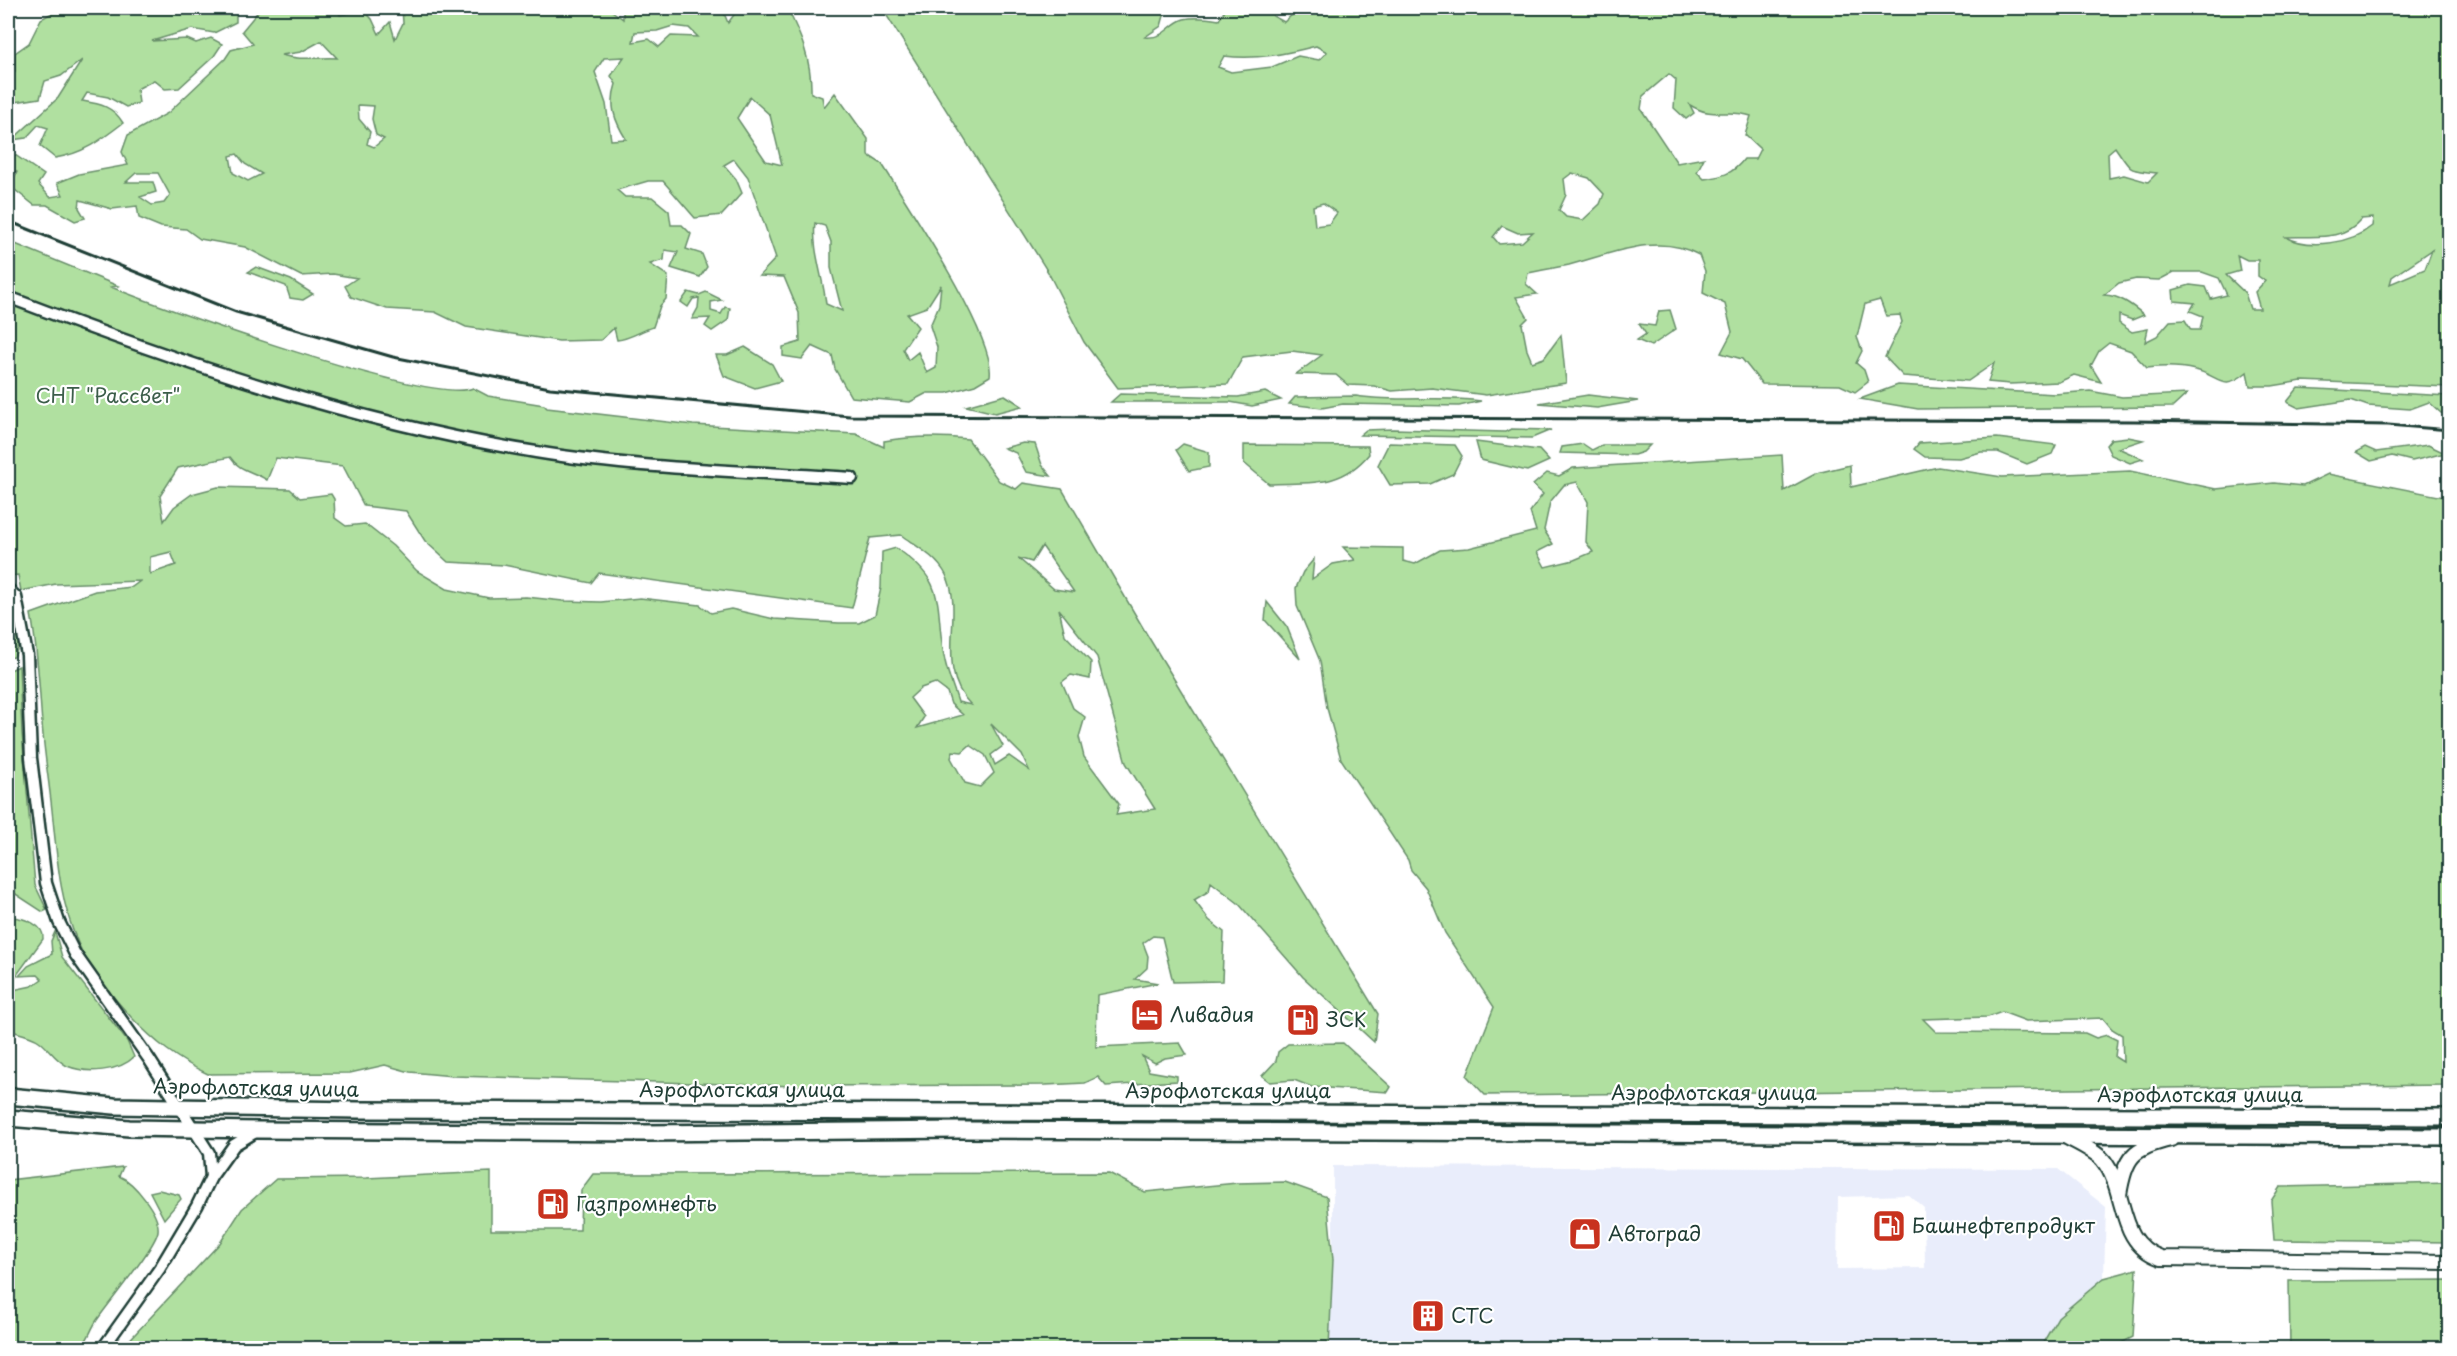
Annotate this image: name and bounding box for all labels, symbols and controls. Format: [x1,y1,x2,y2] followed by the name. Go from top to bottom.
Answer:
[36,380,180,410] park label: СНТ "Рассвет"
[1129,997,1165,1033] hotel icon: Ливадия
[1170,999,1254,1029] place label: Ливадия
[1285,1002,1321,1038] fuel station icon: ЗСК
[1326,1004,1366,1034] place label: ЗСК
[153,1070,360,1104] street label: Аэрофлотская улица
[639,1074,845,1104] street label: Аэрофлотская улица
[1125,1075,1331,1105] street label: Аэрофлотская улица
[1611,1077,1817,1107] street label: Аэрофлотская улица
[2097,1079,2303,1109] street label: Аэрофлотская улица
[535,1186,571,1222] fuel station icon: Газпромнефть
[576,1188,717,1218] place label: Газпромнефть
[1871,1208,1907,1244] fuel station icon: Башнефтепродукт
[1912,1210,2095,1240] place label: Башнефтепродукт
[1567,1216,1603,1252] shop icon: Автоград
[1608,1218,1701,1248] place label: Автоград
[1410,1298,1446,1334] building icon: СТС
[1451,1300,1494,1330] place label: СТС

